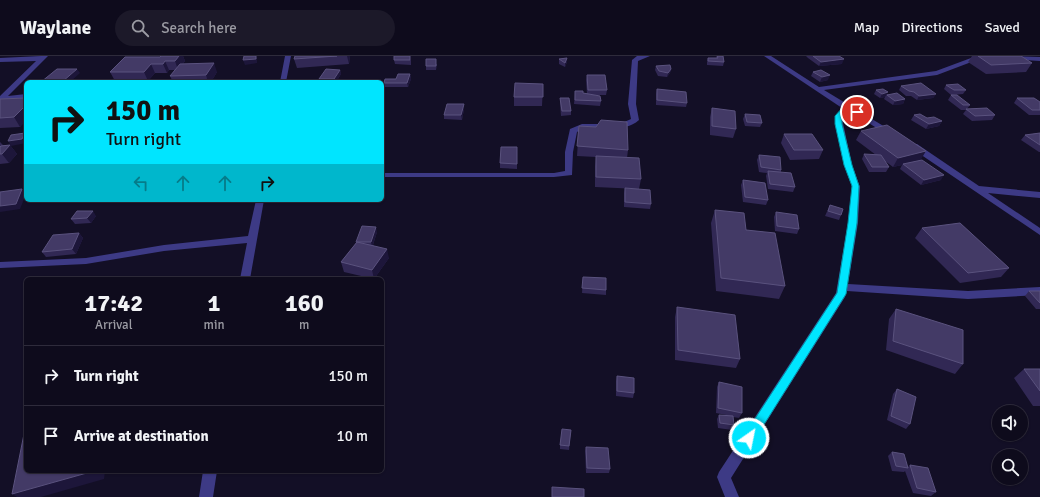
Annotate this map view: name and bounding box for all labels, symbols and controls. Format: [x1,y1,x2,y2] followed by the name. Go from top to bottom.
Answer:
[115,10,395,46] search box
[20,16,91,40] text: Waylane
[129,17,151,39] icon: search
[161,19,237,37] text: Search here
[854,19,880,36] text: Map
[902,19,963,36] text: Directions
[985,19,1020,36] text: Saved
[106,94,180,128] text: 150 m
[840,95,874,129] pin
[40,96,92,148] icon: right
[846,101,868,123] icon: arrive
[106,128,181,150] text: Turn right
[130,172,152,194] icon: left
[172,172,194,194] icon: ahead
[214,172,236,194] icon: ahead
[256,172,278,194] icon: right
[84,288,143,318] text: 17:42
[208,288,220,318] text: 1
[285,288,324,318] text: 160
[95,317,132,333] text: Arrival
[204,317,225,333] text: min
[299,317,309,333] text: m
[40,365,62,387] icon: right
[74,367,139,385] text: Turn right
[328,367,368,385] text: 150 m
[992,405,1028,485] map controls
[992,405,1028,441] button: sound
[728,417,770,459] position arrow
[40,425,62,447] icon: arrive
[74,427,209,445] text: Arrive at destination
[337,427,368,445] text: 10 m
[992,449,1028,485] button: search

